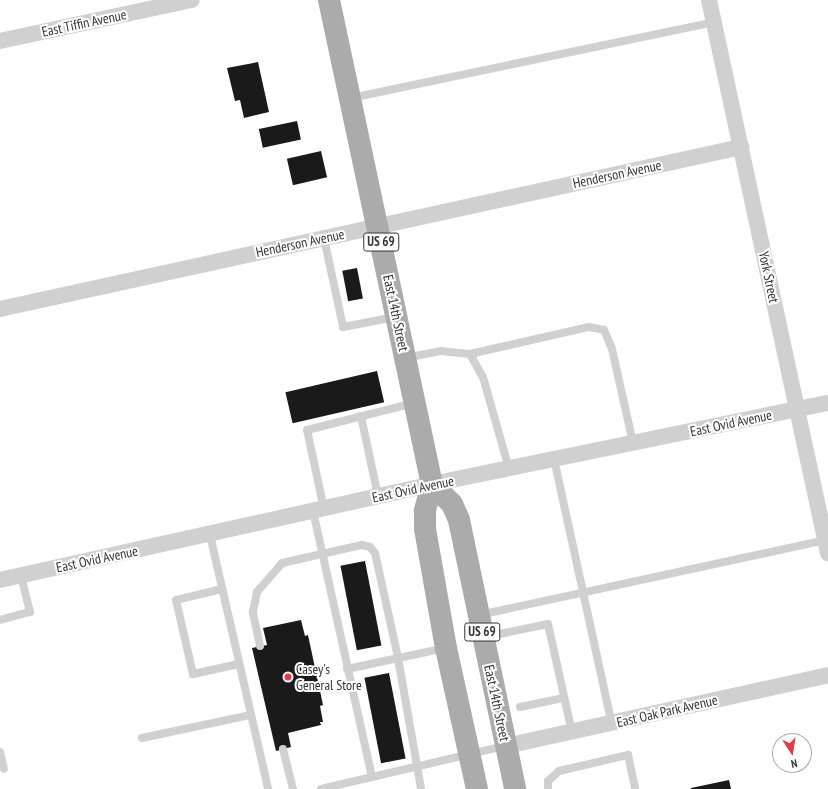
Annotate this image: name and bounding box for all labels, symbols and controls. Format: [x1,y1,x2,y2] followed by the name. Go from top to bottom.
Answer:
[40,6,128,40] street label: East Tiffin Avenue
[571,156,663,192] street label: Henderson Avenue
[254,225,346,261] street label: Henderson Avenue
[363,231,399,253] road number: US 69
[755,250,783,304] street label: York Street
[380,273,412,353] street label: East 14th Street
[688,406,774,440] street label: East Ovid Avenue
[370,472,456,506] street label: East Ovid Avenue
[54,542,140,576] street label: East Ovid Avenue
[464,621,500,643] road number: US 69
[296,661,362,694] place label: Casey's General Store
[481,663,513,743] street label: East 14th Street
[283,672,293,682] marker: Casey's General Store
[614,691,720,731] street label: East Oak Park Avenue
[772,733,812,773] north arrow
[790,756,799,771] text: N

